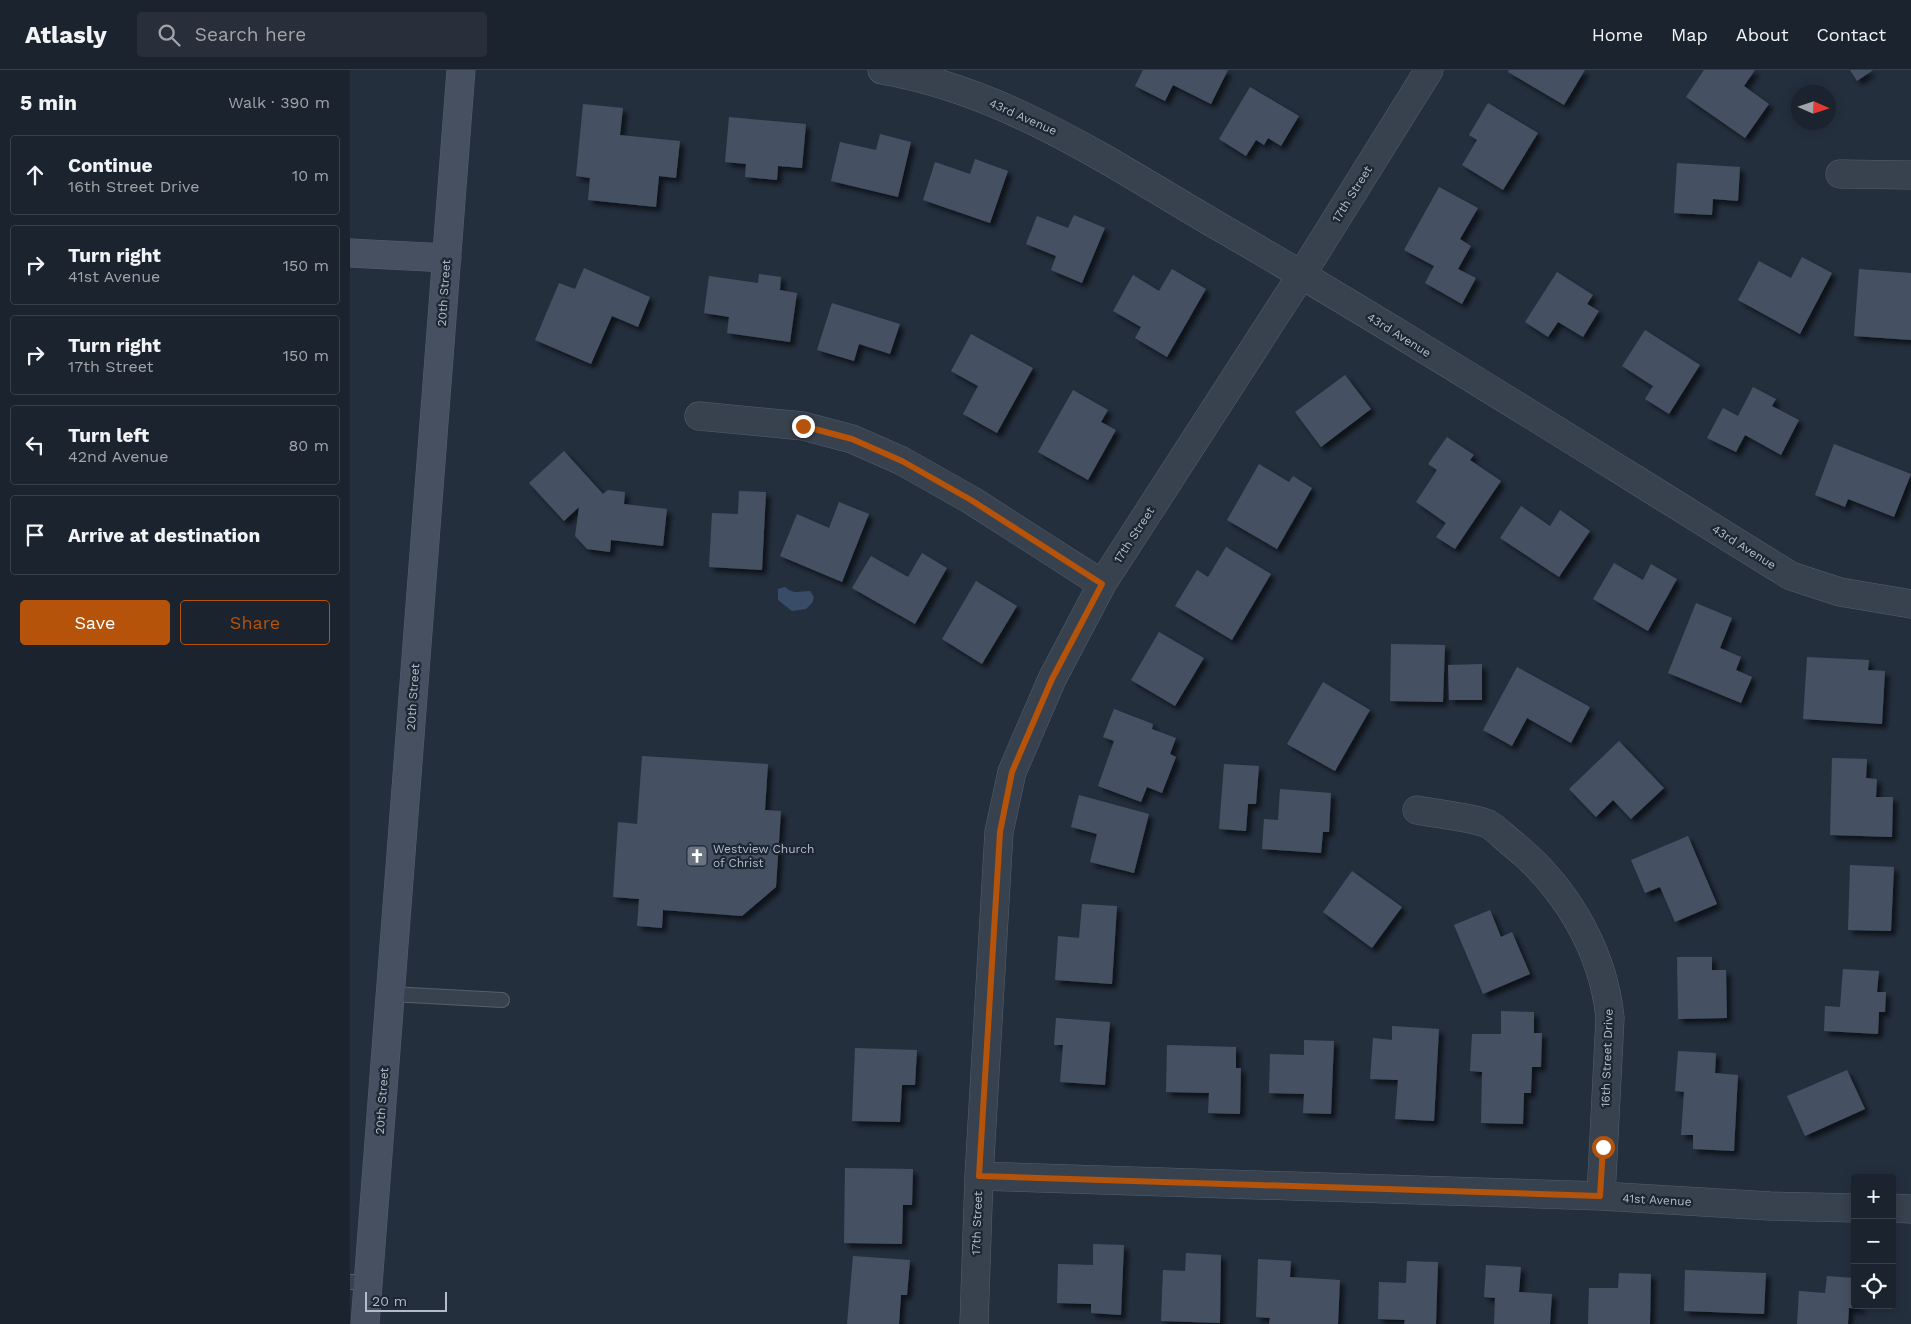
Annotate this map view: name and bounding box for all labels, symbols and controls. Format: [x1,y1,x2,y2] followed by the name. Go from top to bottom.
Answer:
[137,12,487,57] search box
[25,21,107,49] text: Atlasly
[155,21,183,49] icon: search
[195,23,306,46] text: Search here
[1592,24,1643,45] text: Home
[1671,24,1708,45] text: Map
[1736,24,1788,45] text: About
[1816,24,1886,45] text: Contact
[1791,85,1836,130] north arrow
[20,90,77,115] text: 5 min
[228,93,330,112] text: Walk · 390 m
[987,96,1059,138] street label: 43rd Avenue
[68,154,152,177] text: Continue
[21,161,49,189] icon: ahead
[1329,163,1375,225] street label: 17th Street
[292,166,329,185] text: 10 m
[68,177,199,196] text: 16th Street Drive
[68,244,161,267] text: Turn right
[21,251,49,279] icon: right
[283,256,329,275] text: 150 m
[435,259,453,327] street label: 20th Street
[68,267,160,286] text: 41st Avenue
[1364,310,1434,360] street label: 43rd Avenue
[68,334,161,357] text: Turn right
[21,341,49,369] icon: right
[283,346,329,365] text: 150 m
[68,357,153,376] text: 17th Street
[792,415,815,438] route end
[68,424,149,447] text: Turn left
[21,431,49,459] icon: left
[288,436,329,455] text: 80 m
[68,447,168,466] text: 42nd Avenue
[1111,504,1157,566] street label: 17th Street
[21,521,49,549] icon: arrive
[1709,522,1779,572] street label: 43rd Avenue
[68,524,260,547] text: Arrive at destination
[20,600,170,645] button: Save
[180,600,330,645] button: Share
[404,663,422,731] street label: 20th Street
[713,842,814,870] place label: Westview Church of Christ
[685,844,709,868] church icon: Westview Church of Christ
[1598,1008,1616,1108] street label: 16th Street Drive
[373,1067,391,1135] street label: 20th Street
[1592,1136,1615,1159] route start
[1851,1174,1896,1309] map controls
[1851,1174,1896,1219] button: +
[969,1191,985,1255] street label: 17th Street
[1622,1191,1692,1209] street label: 41st Avenue
[1851,1219,1896,1264] button: −
[1851,1264,1896,1309] button: locate
[365,1289,448,1312] scale bar
[372,1293,407,1309] text: 20 m

